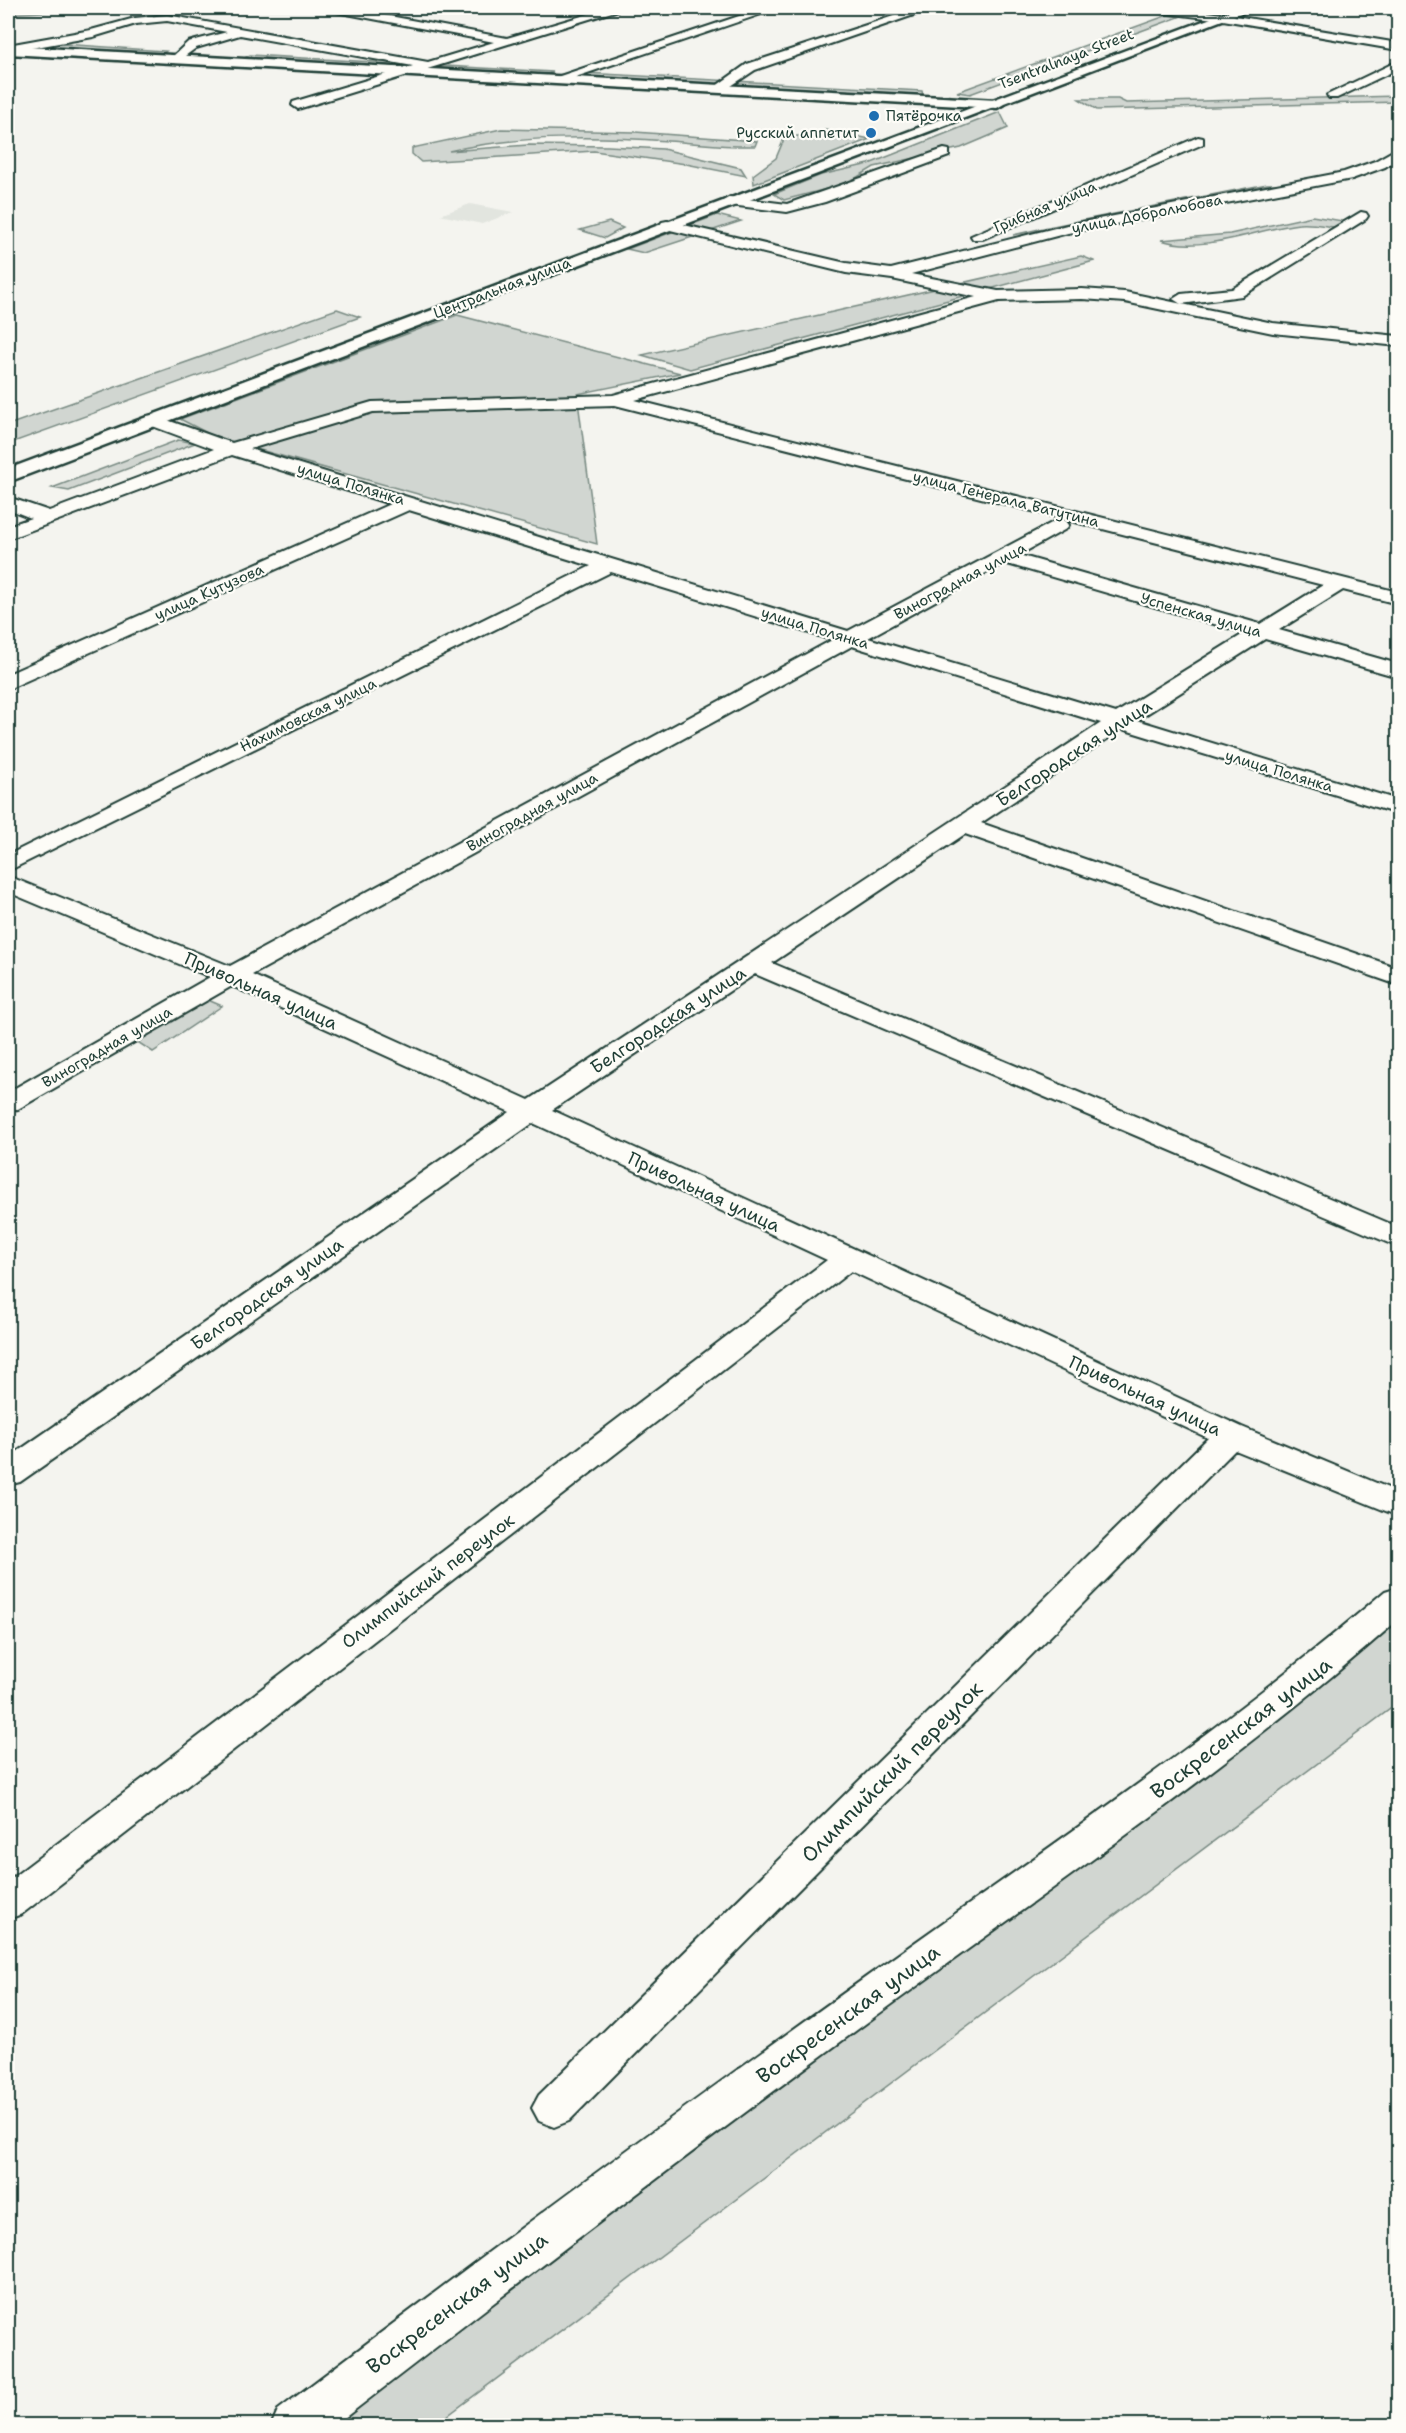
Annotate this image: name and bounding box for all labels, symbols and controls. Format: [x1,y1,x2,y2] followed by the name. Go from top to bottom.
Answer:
[995,24,1137,94] street label: Tsentralnaya Street
[886,106,963,126] place label: Пятёрочка
[867,109,881,123] marker: Пятёрочка
[736,123,859,143] place label: Русский аппетит
[864,126,878,140] marker: Русский аппетит
[990,176,1100,238] street label: Грибная улица
[1070,189,1225,238] street label: улица Добролюбова
[430,252,574,323] street label: Центральная улица
[295,458,408,510] street label: улица Полянка
[911,466,1102,532] street label: улица Генерала Ватутина
[890,537,1030,624] street label: Виноградная улица
[151,559,267,625] street label: улица Кутузова
[1138,588,1264,642] street label: Успенская улица
[759,602,872,654] street label: улица Полянка
[236,673,380,757] street label: Нахимовская улица
[992,694,1156,812] street label: Белгородская улица
[1223,745,1336,797] street label: улица Полянка
[463,767,602,856] street label: Виноградная улица
[181,946,341,1036] street label: Привольная улица
[586,961,750,1079] street label: Белгородская улица
[38,1001,176,1092] street label: Виноградная улица
[624,1146,784,1238] street label: Привольная улица
[186,1232,348,1356] street label: Белгородская улица
[1065,1350,1225,1442] street label: Привольная улица
[337,1508,520,1654] street label: Олимпийский переулок
[1145,1651,1337,1805] street label: Воскресенская улица
[795,1675,989,1869] street label: Олимпийский переулок
[751,1938,945,2090] street label: Воскресенская улица
[361,2226,553,2380] street label: Воскресенская улица

